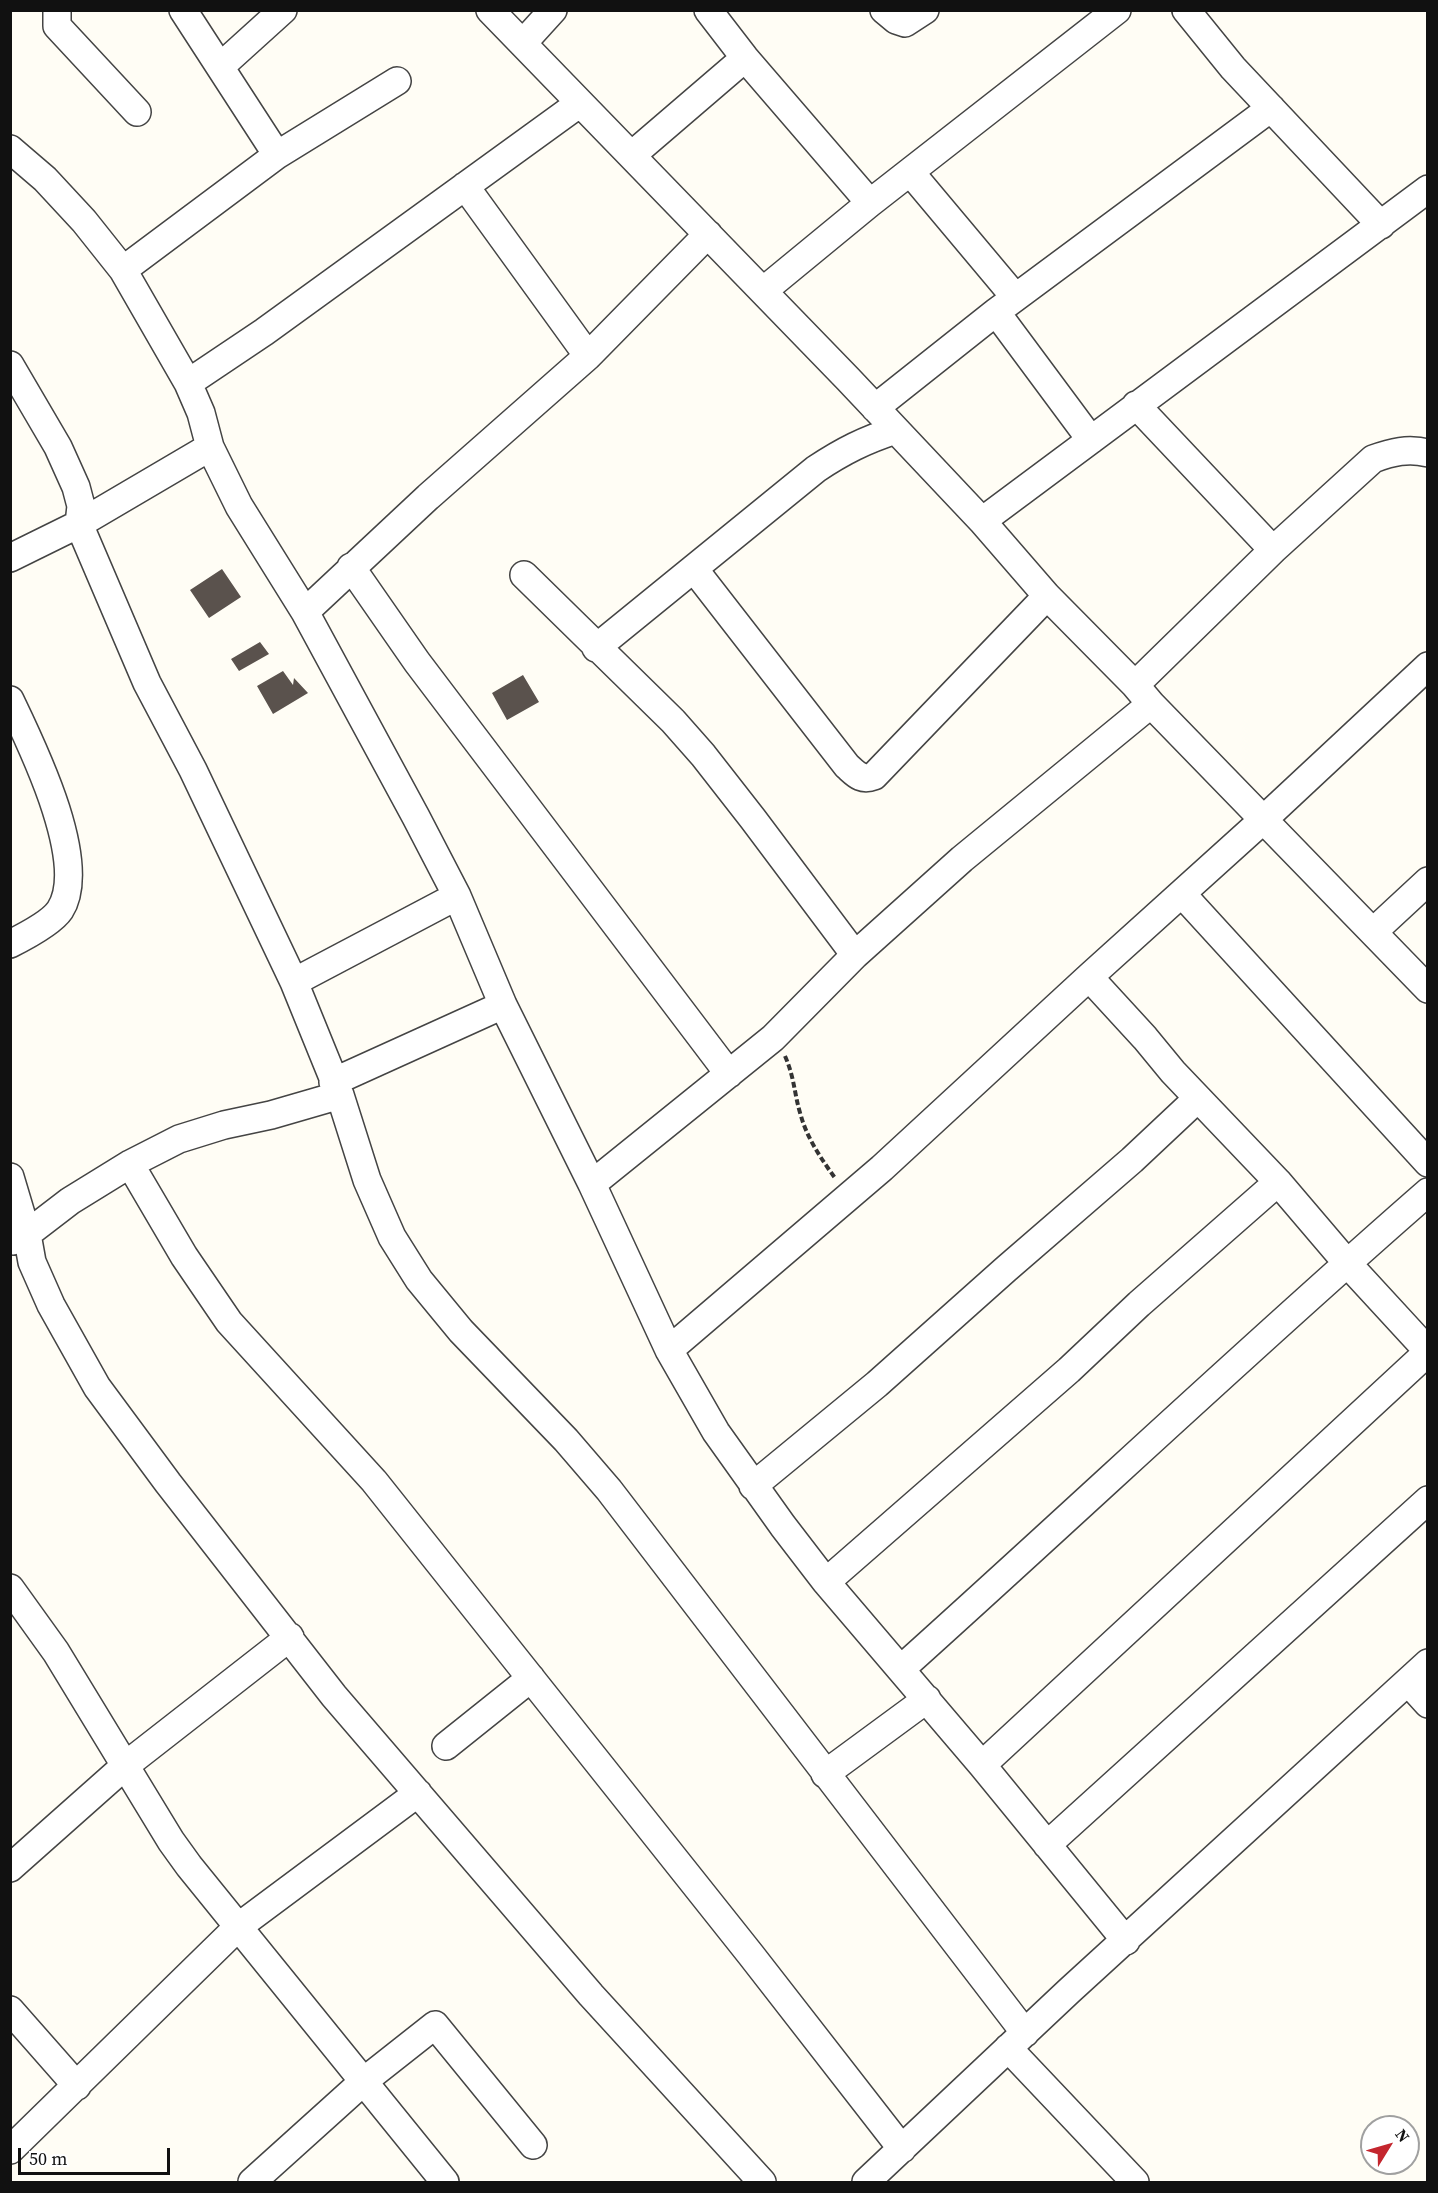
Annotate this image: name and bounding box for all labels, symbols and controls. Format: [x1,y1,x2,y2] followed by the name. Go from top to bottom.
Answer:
[1360,2115,1420,2175] north arrow
[1390,2124,1415,2147] text: N
[21,2136,172,2174] scale bar
[29,2146,67,2171] text: 50 m

